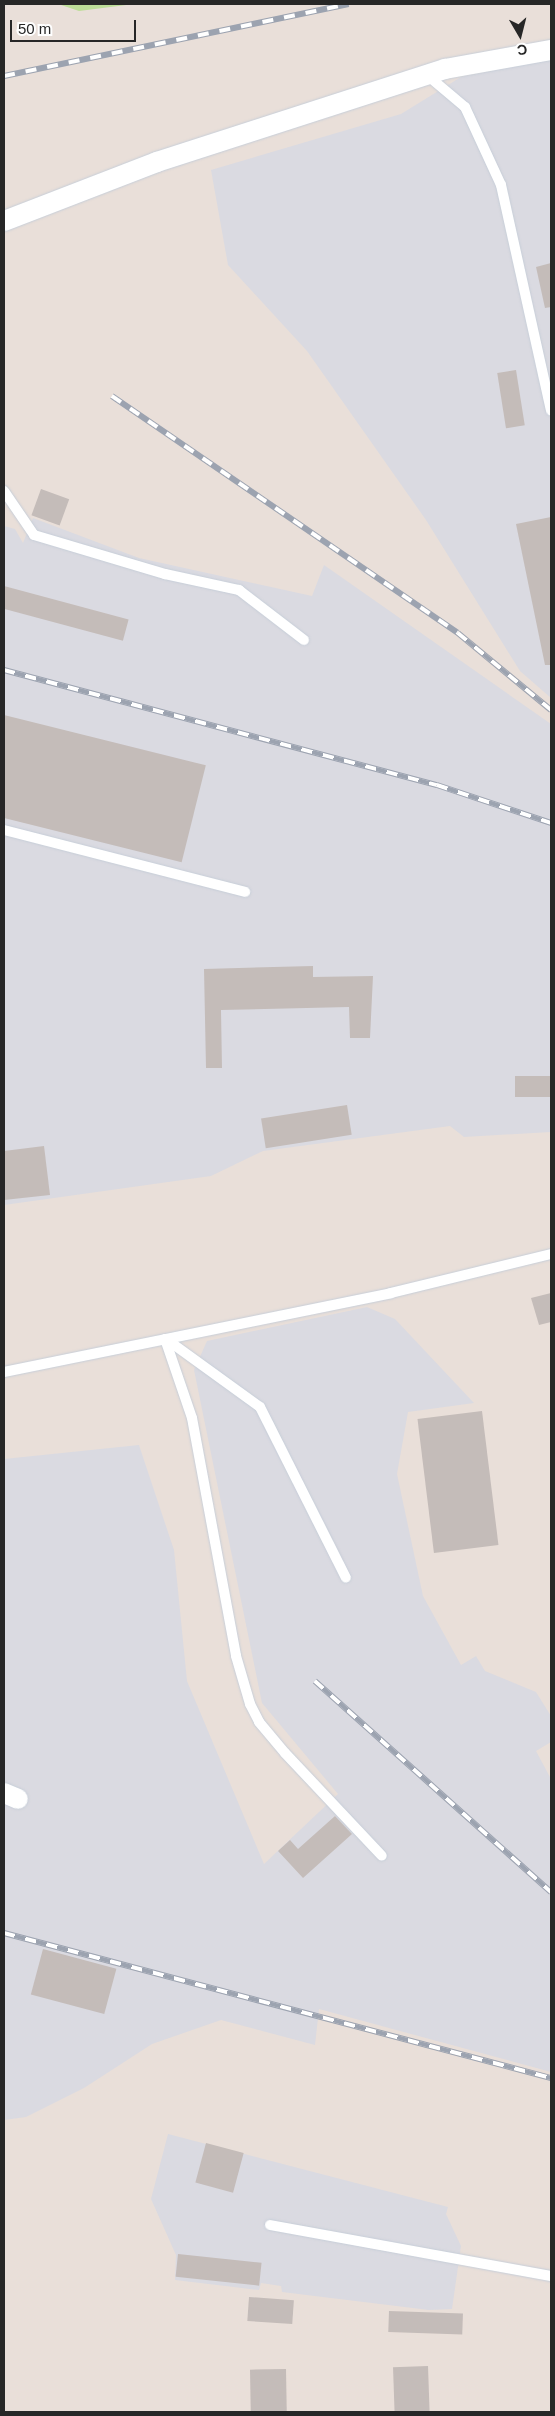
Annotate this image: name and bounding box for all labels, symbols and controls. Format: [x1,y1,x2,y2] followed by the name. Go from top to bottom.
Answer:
[12,10,139,42] scale bar
[495,10,545,60] north arrow
[18,20,51,37] text: 50 m
[516,41,528,58] text: С

